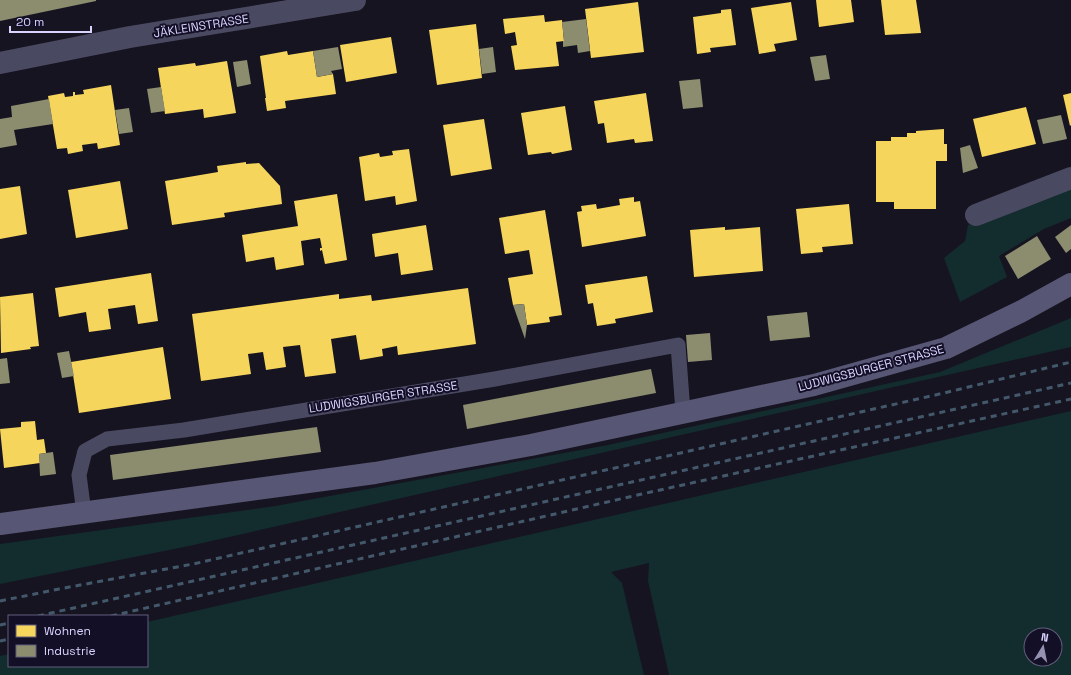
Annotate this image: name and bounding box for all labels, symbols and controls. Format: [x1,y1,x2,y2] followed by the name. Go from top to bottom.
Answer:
[10,8,91,34] scale bar
[152,11,250,41] street label: JÄKLEINSTRASSE
[16,14,44,30] text: 20 m
[796,341,946,395] street label: LUDWIGSBURGER STRASSE
[308,377,459,417] street label: LUDWIGSBURGER STRASSE
[8,615,148,667] legend
[44,623,91,639] text: Wohnen
[1023,627,1063,667] north arrow
[1040,630,1050,645] text: N
[44,643,96,659] text: Industrie

